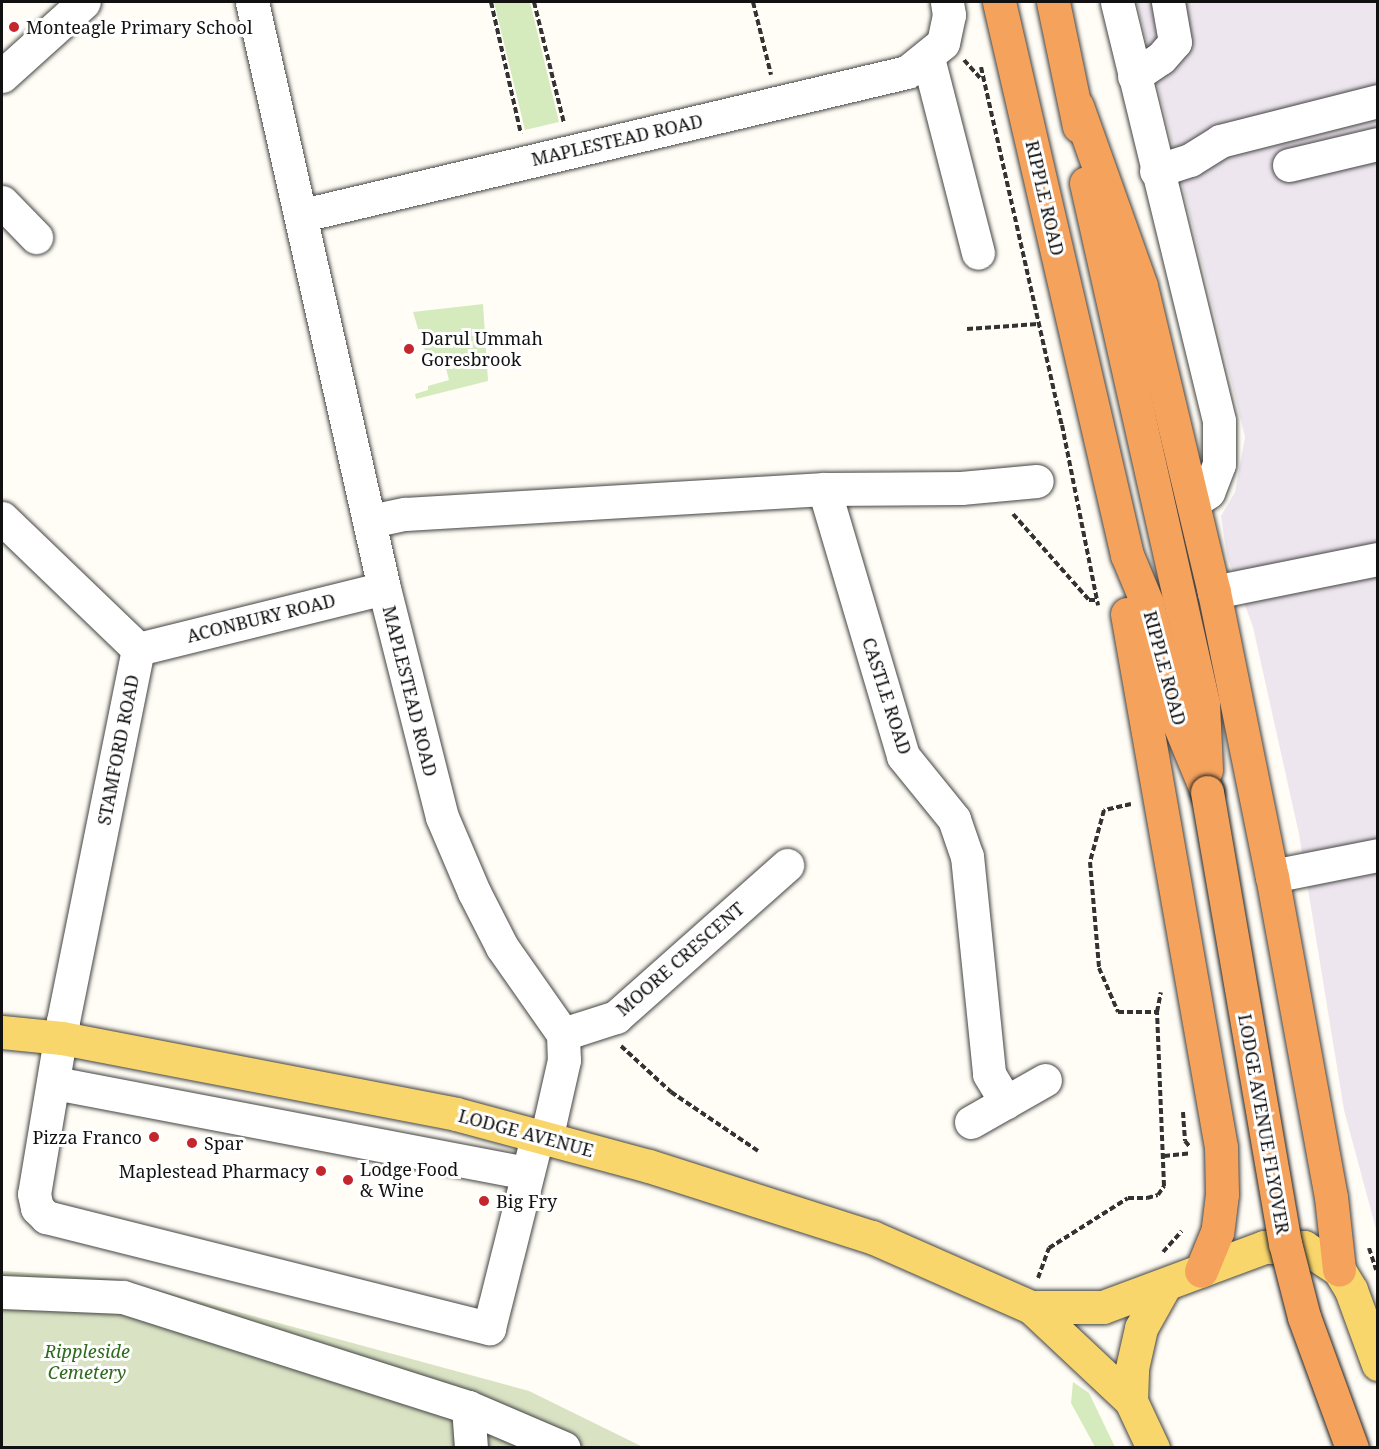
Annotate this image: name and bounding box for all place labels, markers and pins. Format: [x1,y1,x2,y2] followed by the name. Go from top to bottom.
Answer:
[26,16,253,38] place label: Monteagle Primary School
[7,20,21,34] marker: Monteagle Primary School
[421,328,543,370] place label: Darul Ummah Goresbrook
[402,342,416,356] marker: Darul Ummah Goresbrook
[32,1126,142,1148] place label: Pizza Franco
[147,1130,161,1144] marker: Pizza Franco
[204,1132,243,1154] place label: Spar
[185,1136,199,1150] marker: Spar
[360,1159,458,1202] place label: Lodge Food & Wine
[119,1160,309,1182] place label: Maplestead Pharmacy
[314,1164,328,1178] marker: Maplestead Pharmacy
[341,1173,355,1187] marker: Lodge Food & Wine
[496,1190,557,1212] place label: Big Fry
[477,1194,491,1208] marker: Big Fry

